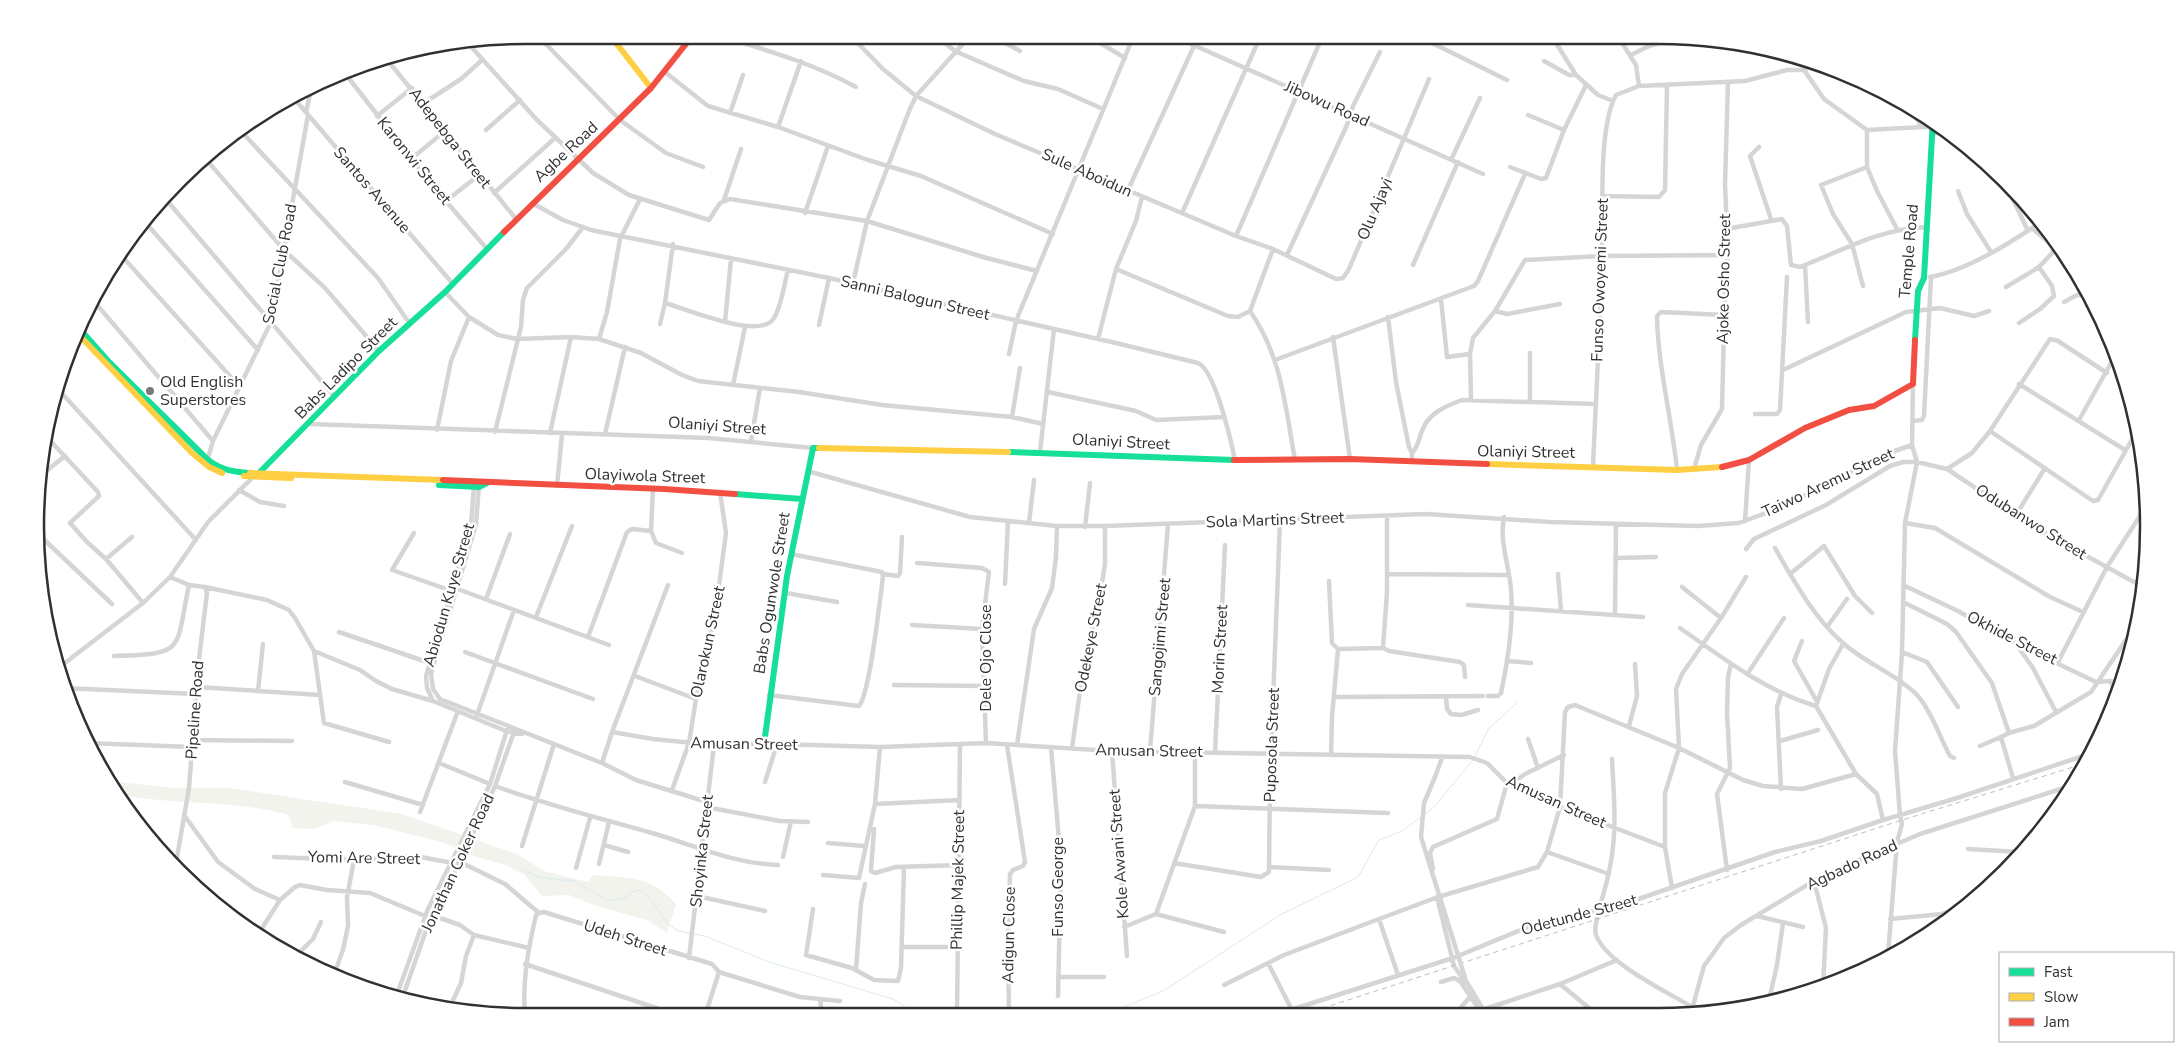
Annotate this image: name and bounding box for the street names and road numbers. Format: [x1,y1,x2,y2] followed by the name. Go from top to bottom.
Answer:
[1280,75,1373,133] street label: Jibowu Road
[404,83,497,193] street label: Adepebga Street
[372,113,456,210] street label: Karonwi Street
[529,117,603,187] street label: Agbe Road
[328,142,416,238] street label: Santos Avenue
[1038,143,1136,203] street label: Sule Aboidun
[1352,174,1398,244] street label: Olu Ajayi
[1586,198,1614,362] street label: Funso Owoyemi Street
[258,202,302,326] street label: Social Club Road
[1894,203,1924,299] street label: Temple Road
[1712,213,1736,344] street label: Ajoke Osho Street
[838,270,992,326] street label: Sanni Balogun Street
[290,312,402,424] street label: Babs Ladipo Street
[667,412,767,440] street label: Olaniyi Street
[1071,428,1171,456] street label: Olaniyi Street
[1477,440,1576,464] street label: Olaniyi Street
[1758,443,1898,523] street label: Taiwo Aremu Street
[584,463,706,489] street label: Olayiwola Street
[1971,479,2091,565] street label: Odubanwo Street
[1206,507,1345,533] street label: Sola Martins Street
[748,510,796,675] street label: Babs Ogunwole Street
[418,520,480,669] street label: Abiodun Kuye Street
[1144,577,1176,697] street label: Sangojimi Street
[1070,581,1112,694] street label: Odekeye Street
[685,584,731,700] street label: Olarokun Street
[975,604,997,712] street label: Dele Ojo Close
[1207,604,1233,694] street label: Morin Street
[1963,606,2061,670] street label: Okhide Street
[181,660,209,760] street label: Pipeline Road
[1259,687,1285,803] street label: Puposola Street
[690,732,798,756] street label: Amusan Street
[1095,739,1203,763] street label: Amusan Street
[1502,770,1610,834] street label: Amusan Street
[1103,788,1134,919] street label: Kole Awani Street
[416,790,500,937] street label: Jonathan Coker Road
[685,793,719,908] street label: Shoyinka Street
[946,810,970,950] street label: Phillip Majek Street
[1803,834,1901,896] street label: Agbado Road
[1047,837,1069,937] street label: Funso George
[307,846,421,870] street label: Yomi Are Street
[997,886,1021,984] street label: Adigun Close
[1518,889,1640,941] street label: Odetunde Street
[581,914,670,962] street label: Udeh Street

